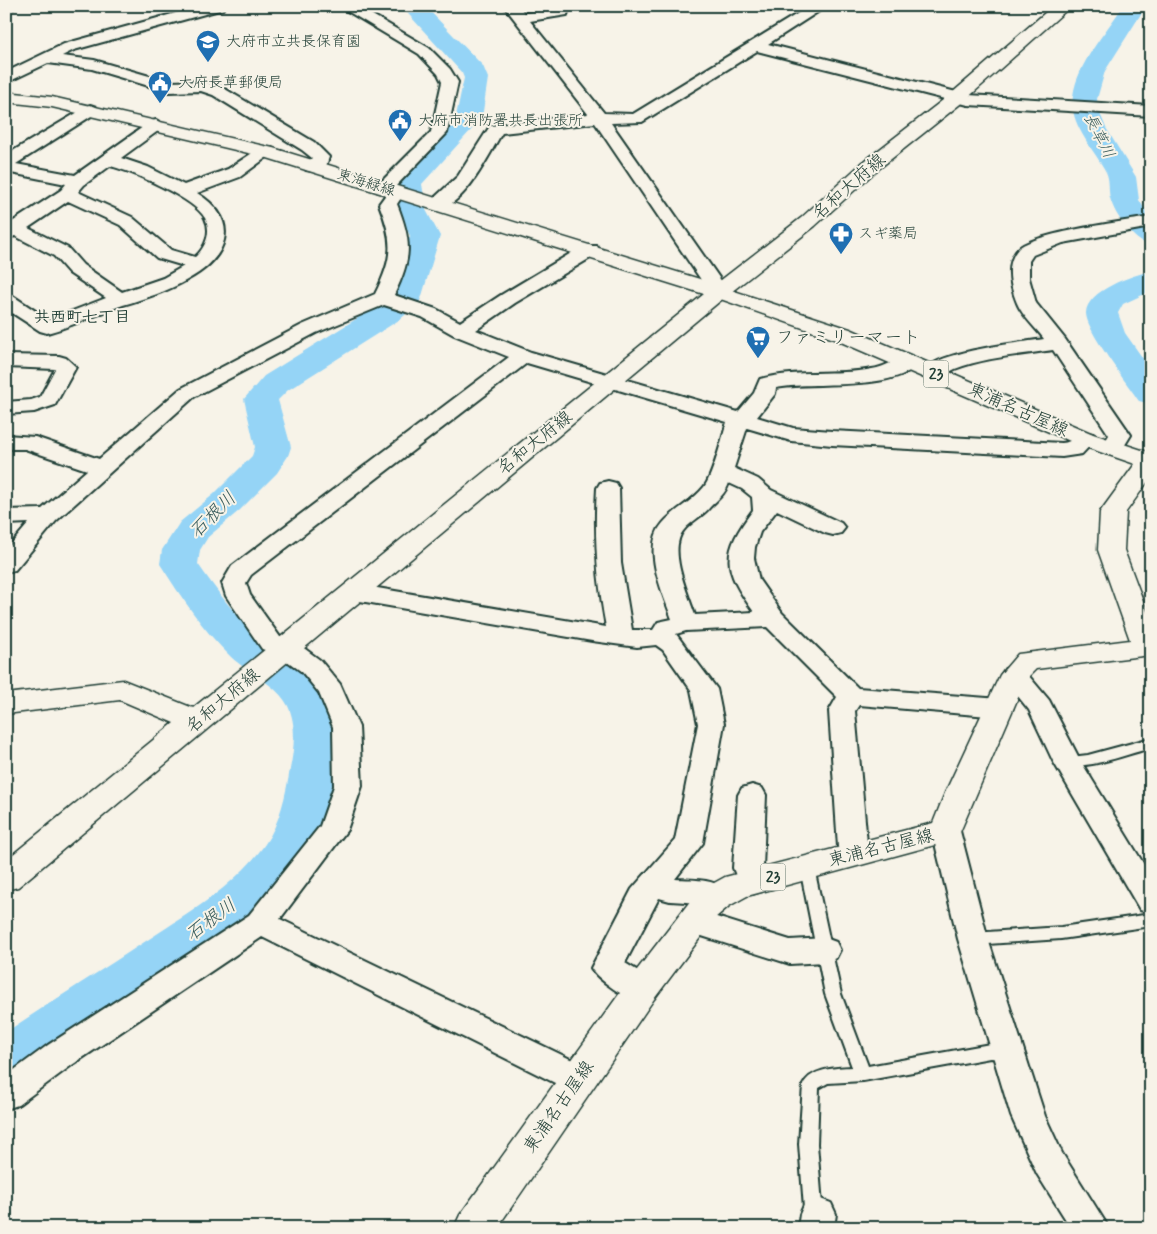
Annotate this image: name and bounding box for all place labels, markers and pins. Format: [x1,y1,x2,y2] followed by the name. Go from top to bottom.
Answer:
[195,29,221,63] school or university icon: 大府市立共長保育園
[226,32,361,52] place label: 大府市立共長保育園
[147,70,173,104] public building icon: 大府長草郵便局
[178,73,283,93] place label: 大府長草郵便局
[387,108,413,142] public building icon: 大府市消防署共長出張所
[418,111,583,131] place label: 大府市消防署共長出張所
[828,221,854,255] pharmacy icon: スギ薬局
[858,224,918,244] place label: スギ薬局
[745,325,771,359] supermarket icon: ファミリーマート
[776,326,920,350] place label: ファミリーマート

